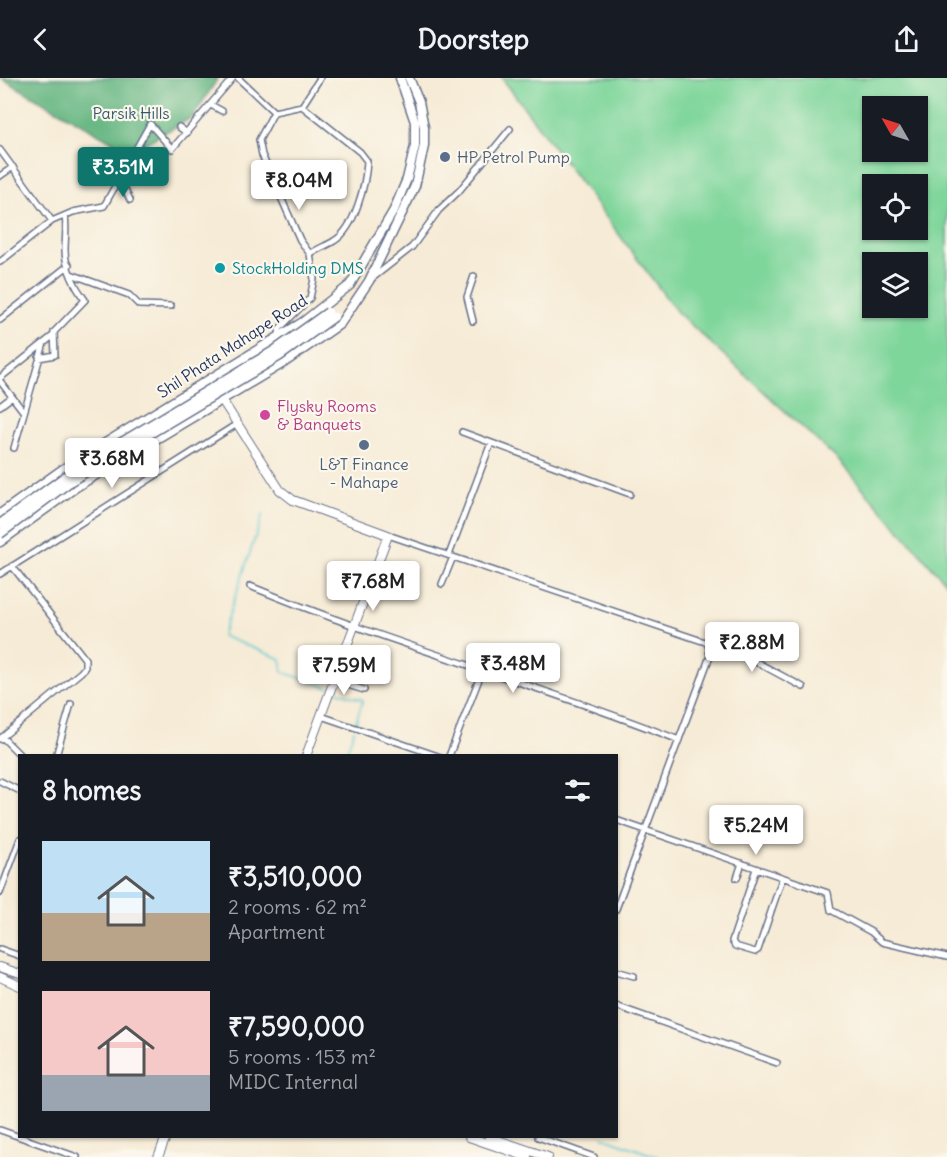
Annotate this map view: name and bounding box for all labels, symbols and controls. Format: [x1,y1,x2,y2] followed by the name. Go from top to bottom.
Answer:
[418,22,529,56] text: Doorstep
[24,23,57,56] icon: back
[890,23,923,56] icon: share
[862,96,928,162] north arrow
[862,96,928,318] map controls
[92,103,170,123] park label: Parsik Hills
[74,147,172,198] pin: ₹3.51M
[457,147,570,167] place label: HP Petrol Pump
[438,150,452,164] marker: HP Petrol Pump
[92,154,154,179] text: ₹3.51M
[250,160,348,211] pin: ₹8.04M
[265,167,333,192] text: ₹8.04M
[862,174,928,240] button: locate
[862,252,928,318] button: layers
[232,258,364,278] place label: StockHolding DMS
[213,261,227,275] marker: StockHolding DMS
[153,290,311,402] street label: Shil Phata Mahape Road
[277,396,376,434] place label: Flysky Rooms & Banquets
[258,408,272,422] marker: Flysky Rooms & Banquets
[63,438,161,489] pin: ₹3.68M
[357,438,371,452] marker: L&T Finance - Mahape
[79,445,145,470] text: ₹3.68M
[319,454,409,492] place label: L&T Finance - Mahape
[324,561,422,612] pin: ₹7.68M
[341,568,405,593] text: ₹7.68M
[703,622,801,673] pin: ₹2.88M
[719,629,785,654] text: ₹2.88M
[464,643,562,694] pin: ₹3.48M
[295,645,393,696] pin: ₹7.59M
[480,650,546,675] text: ₹3.48M
[312,652,376,677] text: ₹7.59M
[42,774,141,807] text: 8 homes
[561,774,594,807] icon: filters
[707,805,805,856] pin: ₹5.24M
[723,812,789,837] text: ₹5.24M
[228,860,362,893] text: ₹3,510,000
[90,865,162,937] icon: home
[228,894,367,919] text: 2 rooms · 62 m²
[228,919,325,944] text: Apartment
[228,1010,365,1043] text: ₹7,590,000
[90,1015,162,1087] icon: home
[228,1044,376,1069] text: 5 rooms · 153 m²
[228,1069,358,1094] text: MIDC Internal

